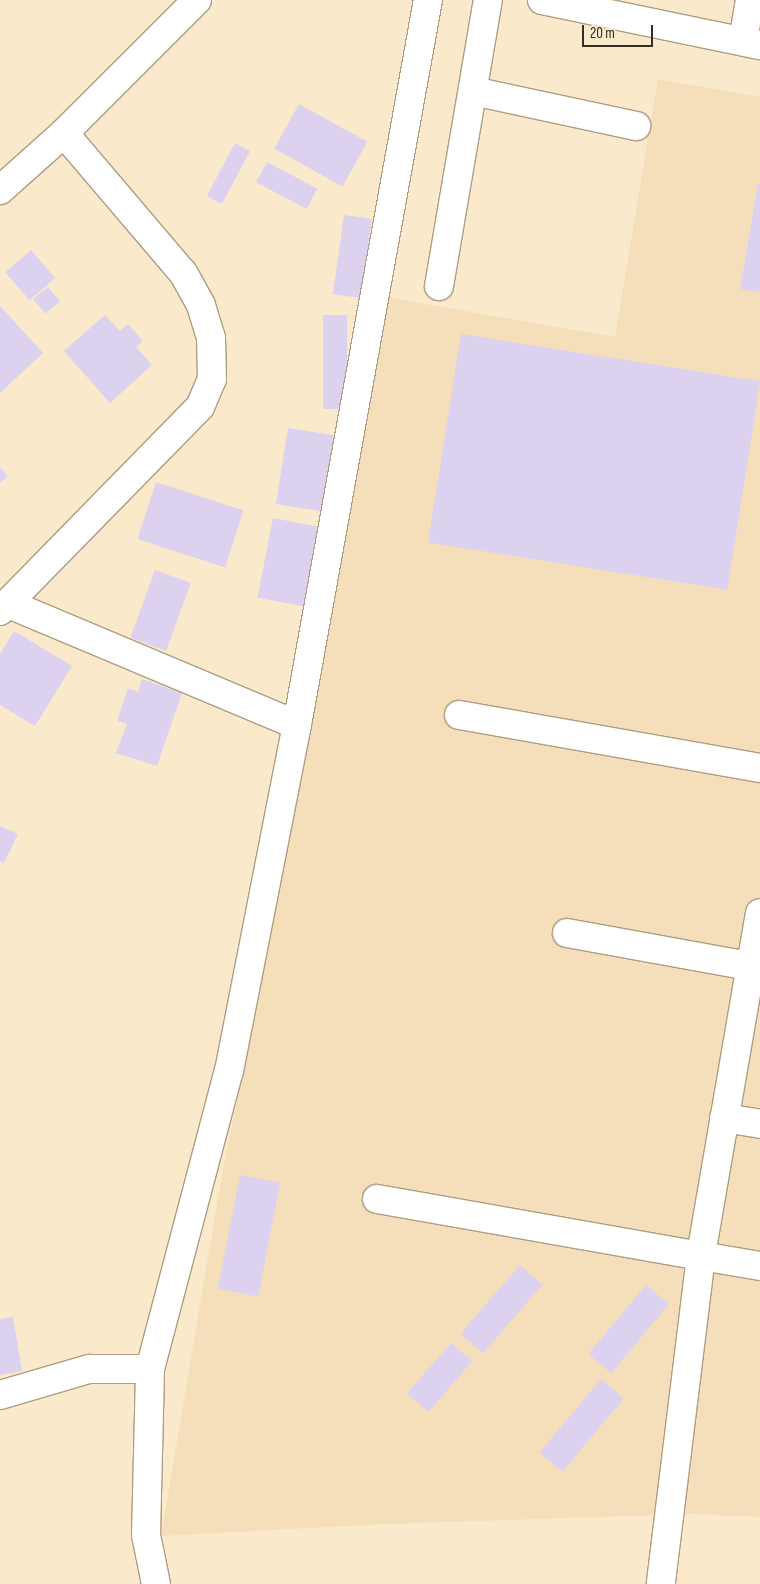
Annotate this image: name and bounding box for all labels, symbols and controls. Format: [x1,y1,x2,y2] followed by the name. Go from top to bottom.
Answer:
[585,15,656,47] scale bar
[590,24,615,43] text: 20 m

